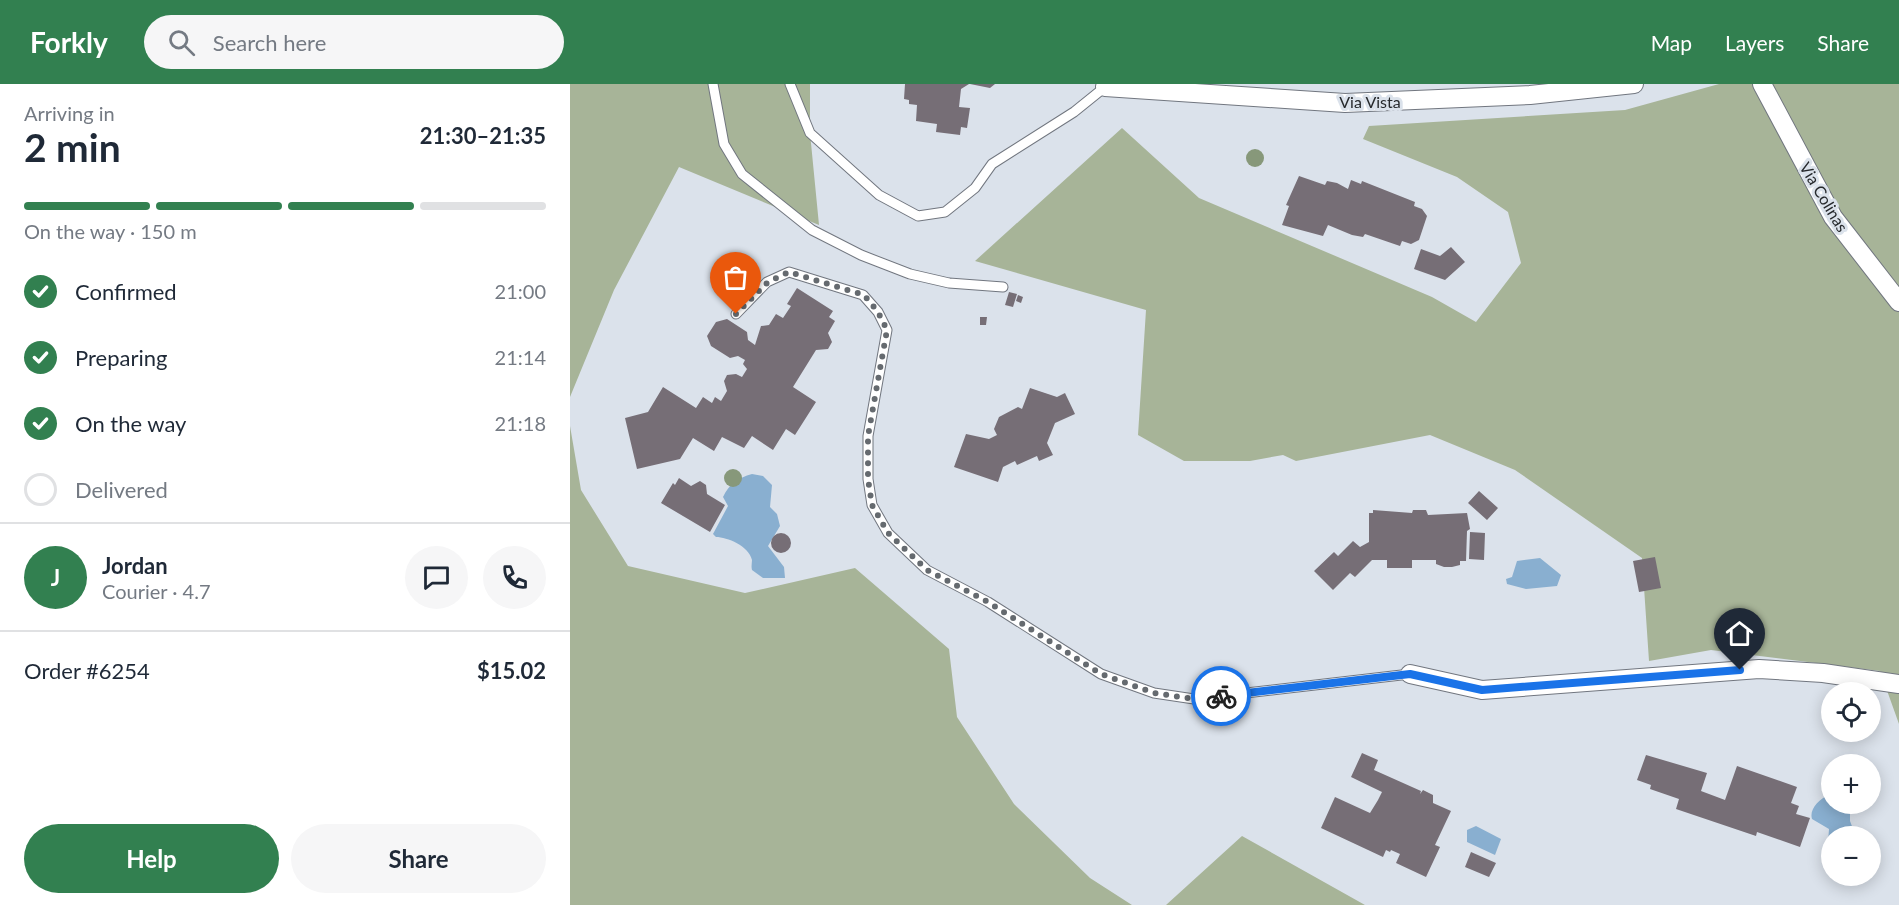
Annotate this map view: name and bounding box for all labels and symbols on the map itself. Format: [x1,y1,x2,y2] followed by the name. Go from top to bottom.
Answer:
[1339,92,1401,111] street label: Via Vista
[1796,159,1853,235] street label: Via Colinas
[710,252,761,314] pin
[1714,608,1765,670] pin
[1191,666,1251,726] courier

